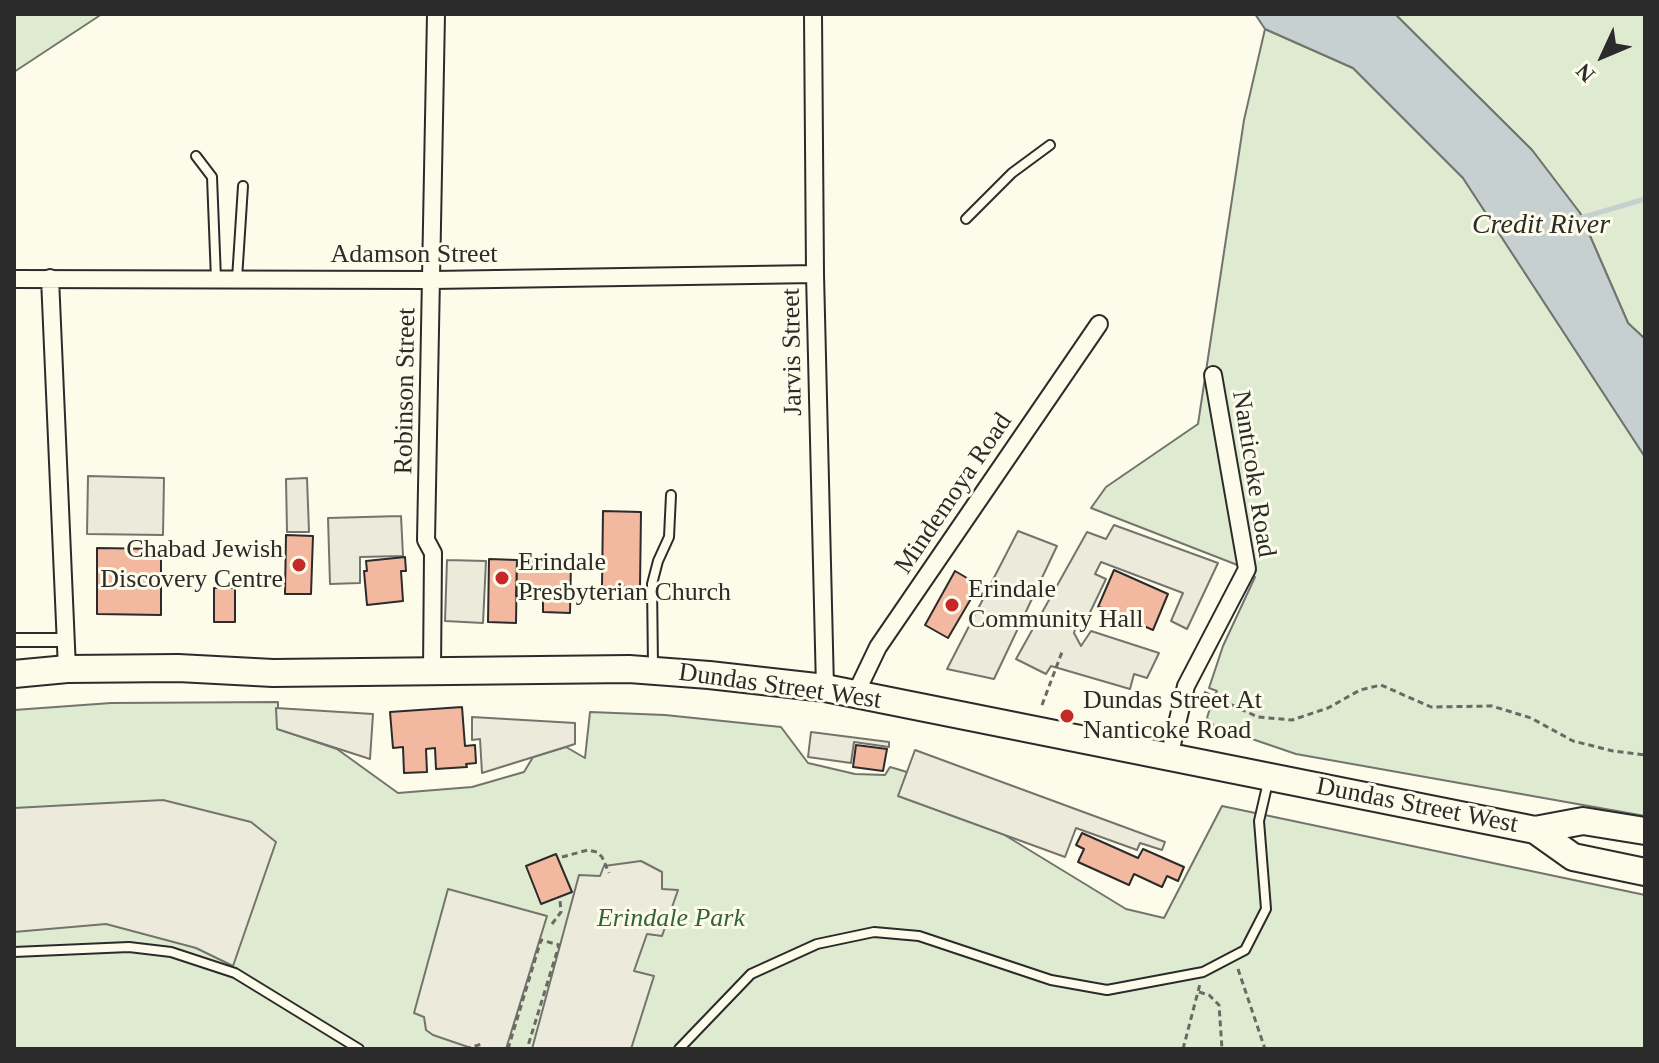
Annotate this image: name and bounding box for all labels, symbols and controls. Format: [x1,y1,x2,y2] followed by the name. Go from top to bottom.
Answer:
[1563,16,1643,96] north arrow
[1571,59,1600,87] text: N
[1472,209,1610,243] water label: Credit River
[331,239,497,271] street label: Adamson Street
[776,288,810,416] street label: Jarvis Street
[389,307,423,475] street label: Robinson Street
[1224,388,1282,560] street label: Nanticoke Road
[889,408,1019,580] street label: Mindemoya Road
[100,534,283,596] place label: Chabad Jewish Discovery Centre
[518,547,731,608] place label: Erindale Presbyterian Church
[290,556,308,574] marker: Chabad Jewish Discovery Centre
[493,569,511,587] marker: Erindale Presbyterian Church
[968,574,1144,636] place label: Erindale Community Hall
[943,596,961,614] marker: Erindale Community Hall
[677,657,883,717] street label: Dundas Street West
[1083,685,1262,746] place label: Dundas Street At Nanticoke Road
[1058,707,1076,725] marker: Dundas Street At Nanticoke Road
[1314,771,1520,841] street label: Dundas Street West
[597,903,745,935] park label: Erindale Park

